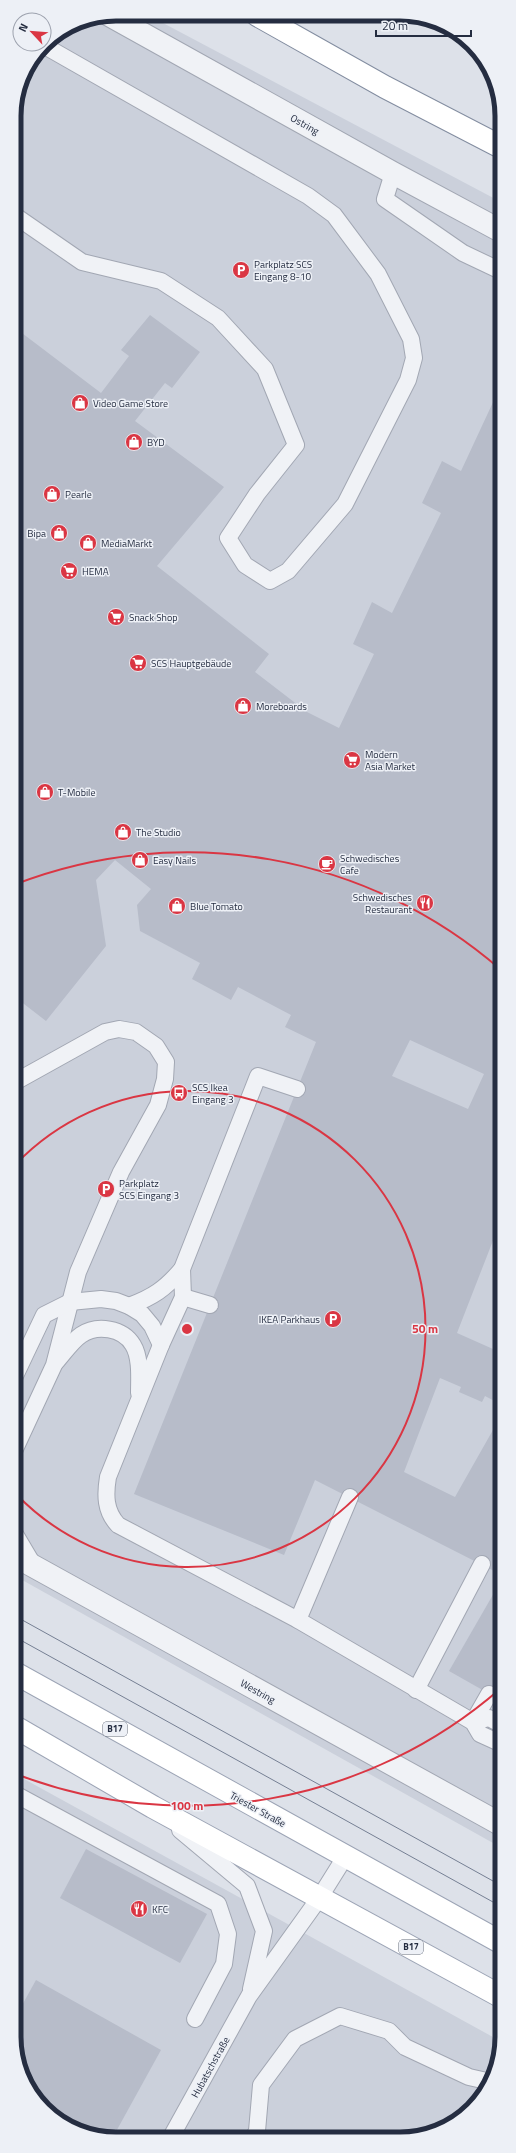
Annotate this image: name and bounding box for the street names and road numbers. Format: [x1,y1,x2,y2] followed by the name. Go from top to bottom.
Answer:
[288,110,322,138] street label: Ostring
[237,1676,278,1707] street label: Westring
[103,1722,127,1736] road number: B17
[227,1788,289,1831] street label: Triester Straße
[399,1940,423,1954] road number: B17
[187,2034,233,2100] street label: Hubatschstraße

